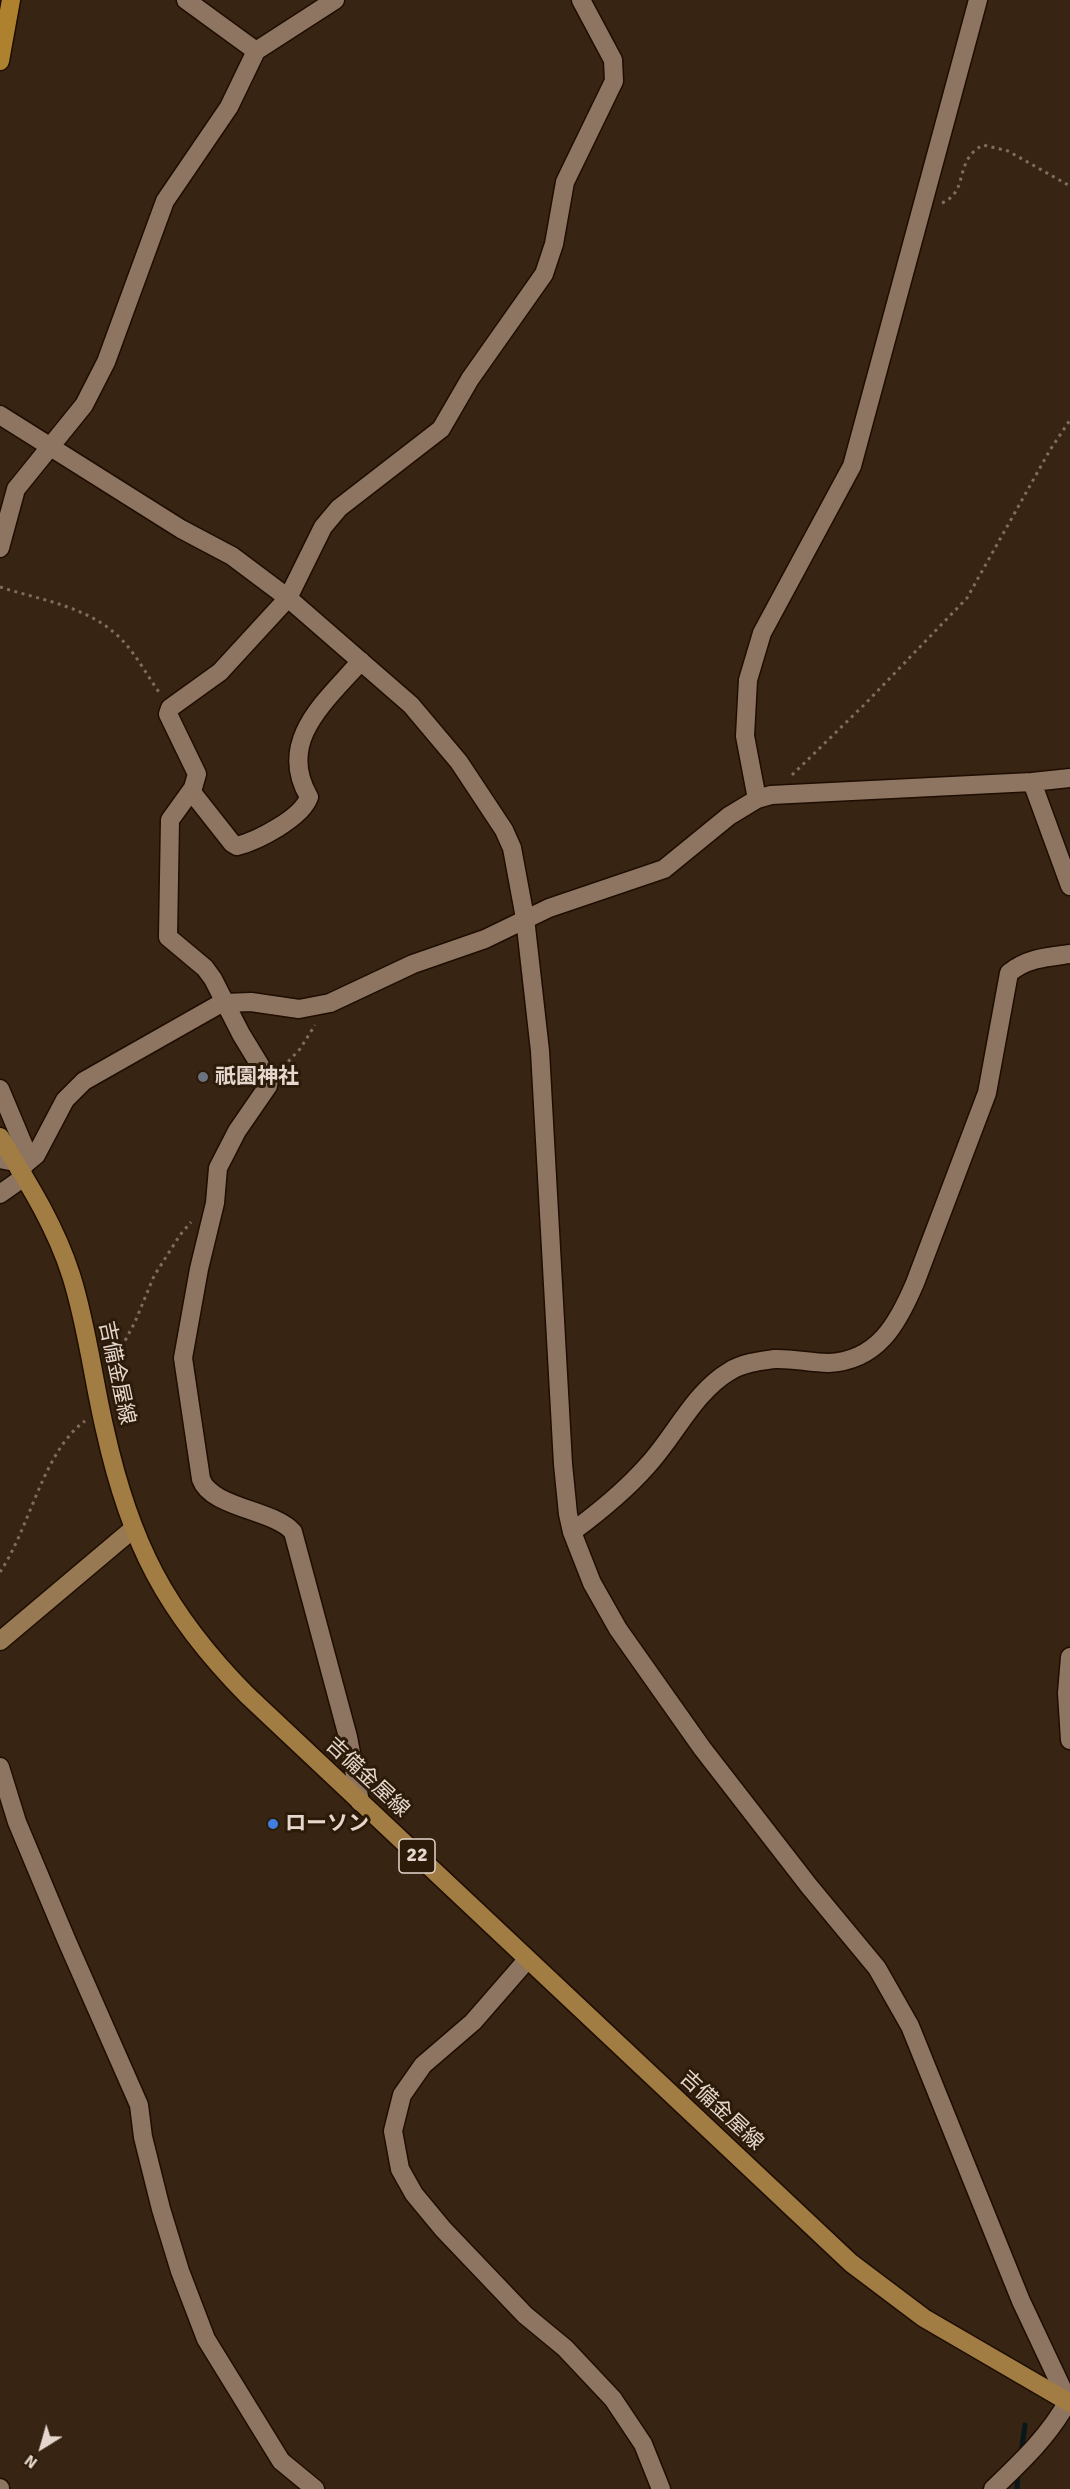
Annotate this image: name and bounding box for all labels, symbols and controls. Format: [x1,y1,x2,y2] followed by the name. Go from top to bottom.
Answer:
[215,1064,299,1090] place label: 祇園神社
[196,1070,210,1084] marker: 祇園神社
[93,1319,139,1427] street label: 吉備金屋線
[320,1733,414,1823] street label: 吉備金屋線
[285,1811,369,1837] place label: ローソン
[266,1817,280,1831] marker: ローソン
[399,1839,435,1873] road number: 22
[674,2066,768,2156] street label: 吉備金屋線
[12,2417,72,2477] north arrow
[21,2450,42,2473] text: N

